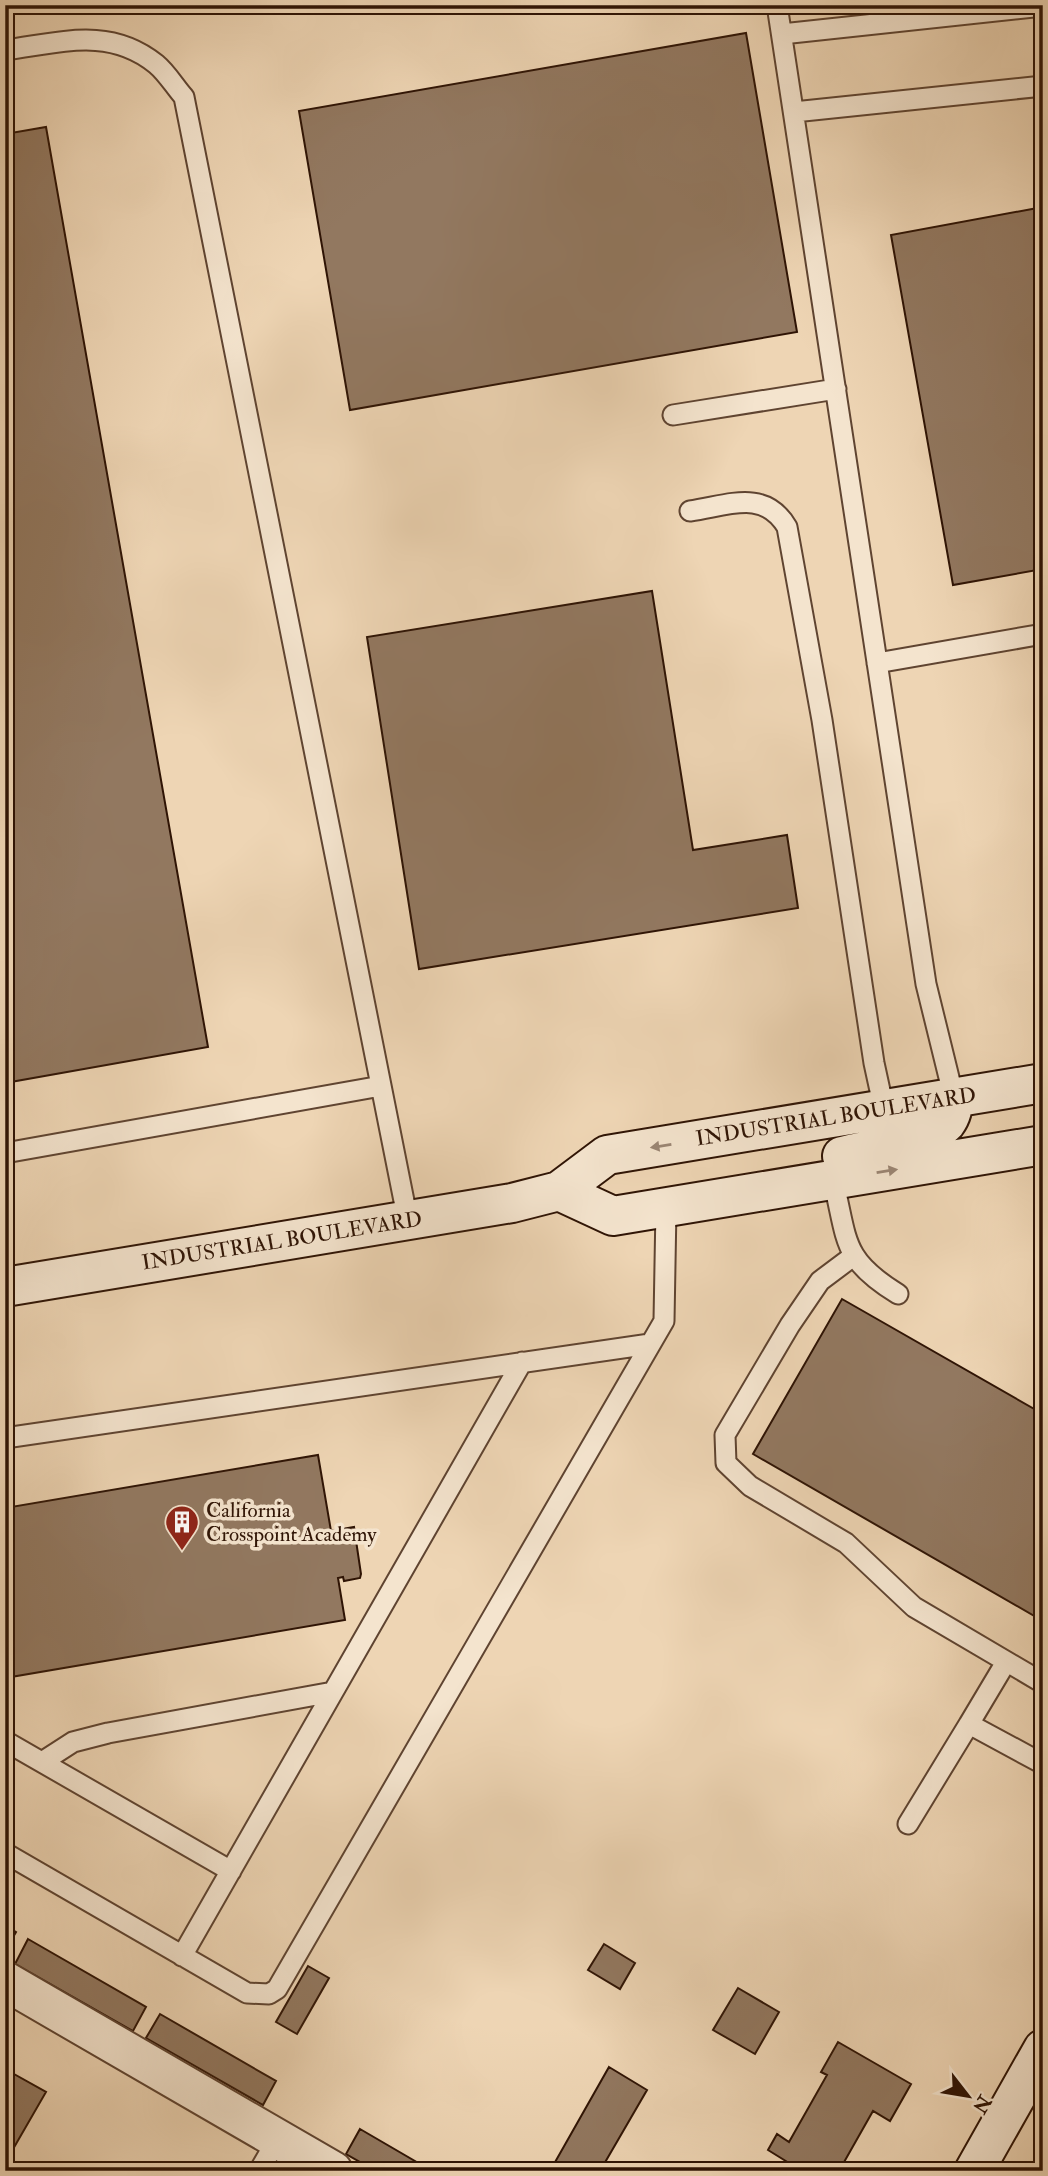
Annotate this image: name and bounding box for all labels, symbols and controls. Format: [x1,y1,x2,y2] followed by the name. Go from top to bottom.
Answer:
[694,1082,978,1152] street label: INDUSTRIAL BOULEVARD
[650,1141,672,1152] one-way arrow
[876,1165,898,1176] one-way arrow
[140,1206,424,1276] street label: INDUSTRIAL BOULEVARD
[206,1497,377,1548] place label: California Crosspoint Academy
[163,1503,201,1552] building icon: California Crosspoint Academy
[932,2060,1002,2130] north arrow
[967,2090,997,2119] text: N

